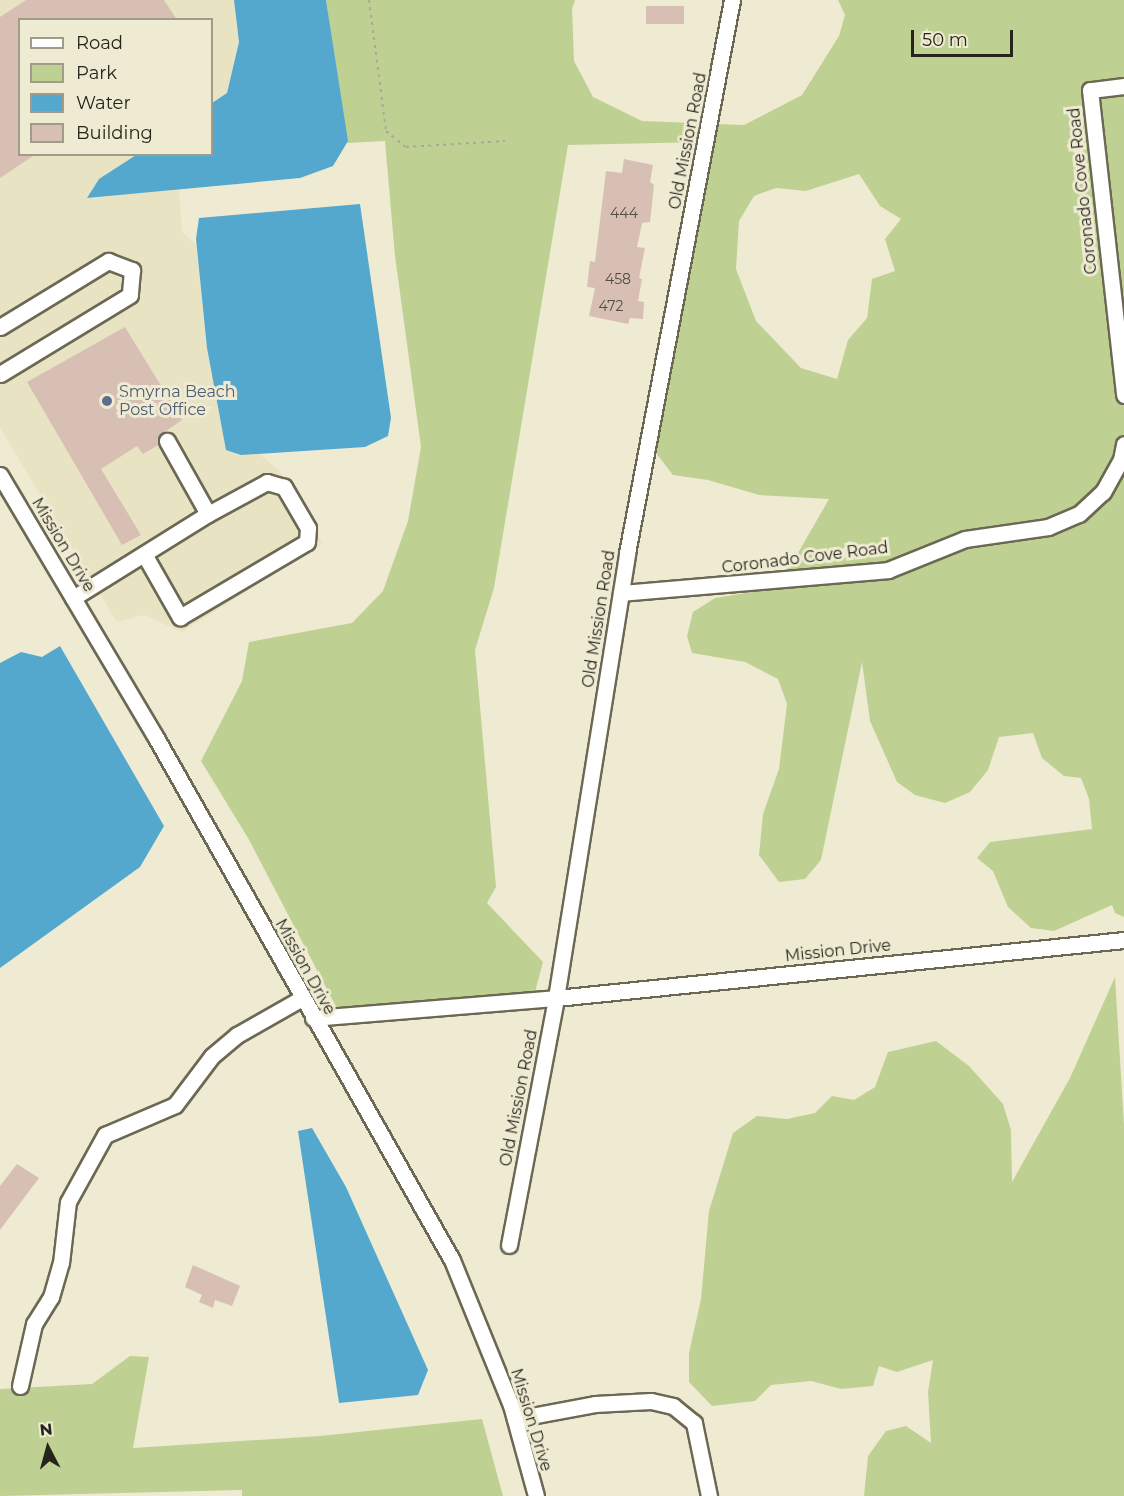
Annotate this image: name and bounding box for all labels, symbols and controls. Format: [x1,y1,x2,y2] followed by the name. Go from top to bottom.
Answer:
[18,18,213,156] legend
[914,18,1016,56] scale bar
[922,29,968,51] text: 50 m
[76,32,123,54] text: Road
[76,62,117,84] text: Park
[665,71,711,211] street label: Old Mission Road
[76,92,131,114] text: Water
[1065,107,1101,275] street label: Coronado Cove Road
[76,122,153,144] text: Building
[610,205,638,221] house number: 444
[605,271,631,287] house number: 458
[599,298,623,314] house number: 472
[119,382,236,420] place label: Smyrna Beach Post Office
[100,394,114,408] marker: Smyrna Beach Post Office
[27,494,99,596] street label: Mission Drive
[721,538,889,578] street label: Coronado Cove Road
[579,549,619,689] street label: Old Mission Road
[271,916,339,1018] street label: Mission Drive
[784,936,892,966] street label: Mission Drive
[496,1028,542,1168] street label: Old Mission Road
[506,1366,556,1474] street label: Mission Drive
[18,1418,78,1478] north arrow
[39,1419,53,1440] text: N

